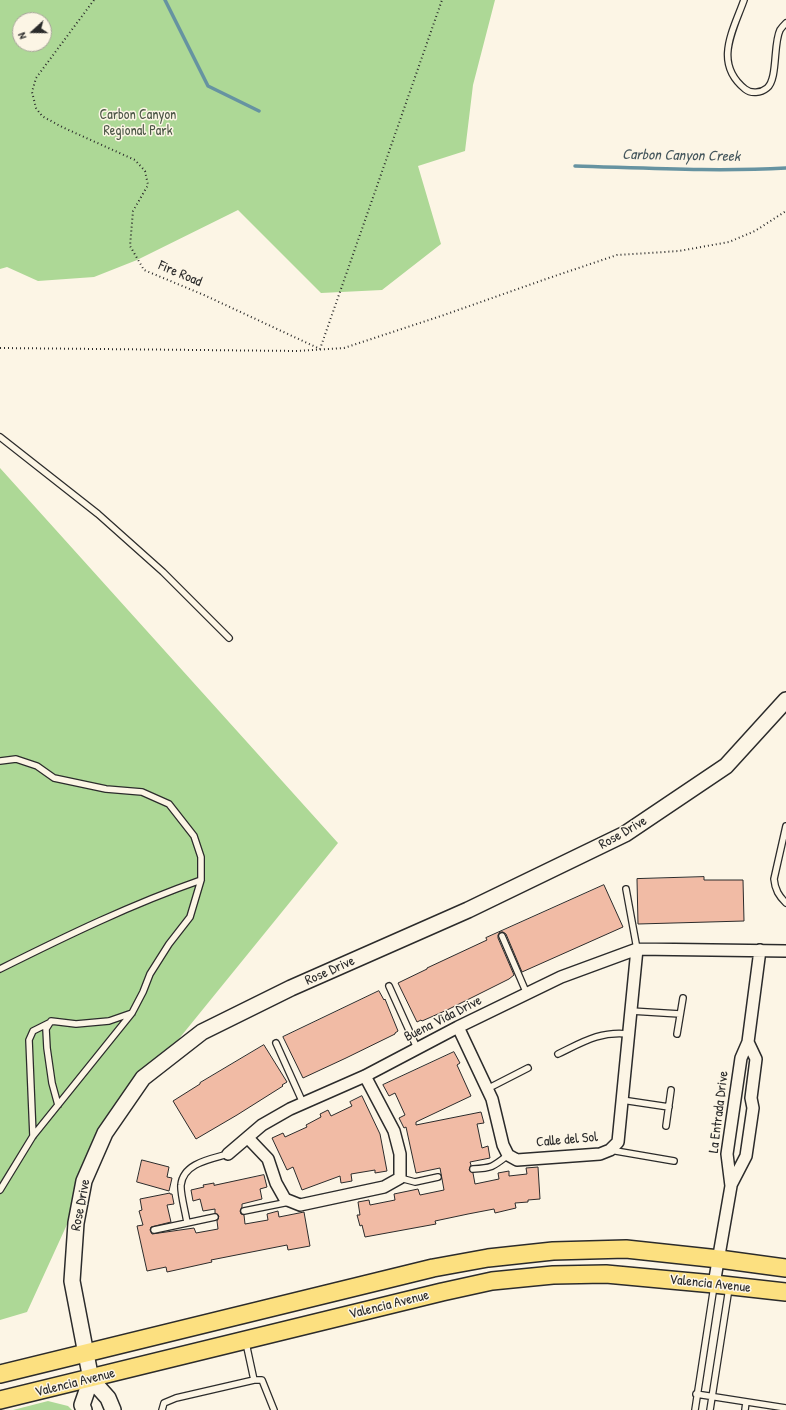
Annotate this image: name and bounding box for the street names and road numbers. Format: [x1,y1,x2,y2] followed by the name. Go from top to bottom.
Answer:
[156,257,204,291] street label: Fire Road
[596,813,650,853] street label: Rose Drive
[303,953,357,989] street label: Rose Drive
[401,992,485,1046] street label: Buena Vida Drive
[706,1070,732,1154] street label: La Entrada Drive
[536,1129,598,1151] street label: Calle del Sol
[68,1178,94,1232] street label: Rose Drive
[668,1271,752,1297] street label: Valencia Avenue
[347,1287,431,1323] street label: Valencia Avenue
[33,1365,117,1401] street label: Valencia Avenue

